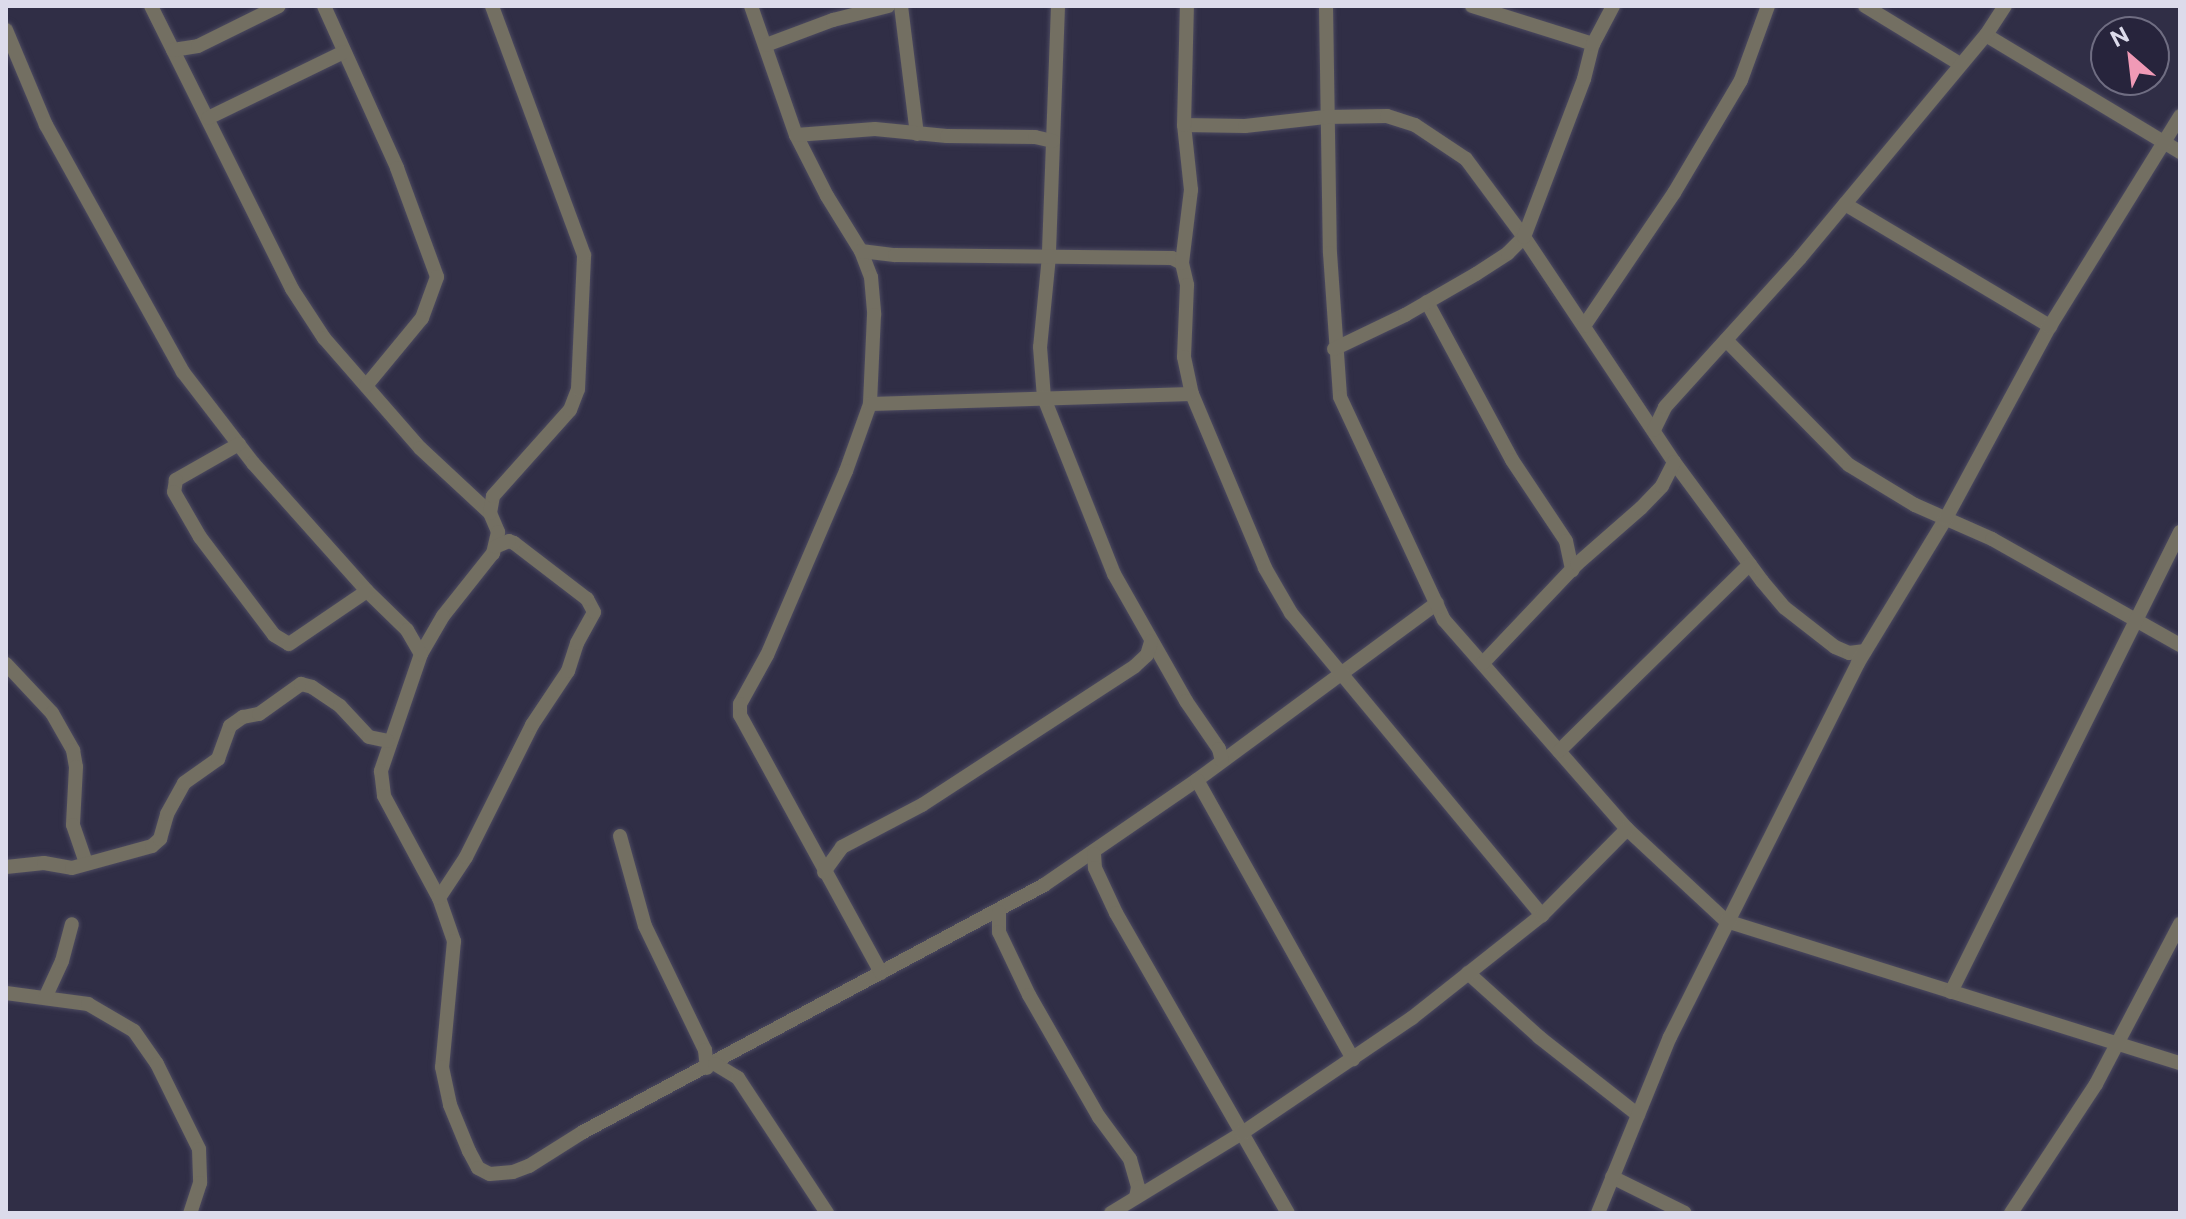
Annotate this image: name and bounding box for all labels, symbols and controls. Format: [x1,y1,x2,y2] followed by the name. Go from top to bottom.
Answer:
[2090,16,2170,96] north arrow
[2106,21,2133,52] text: N

